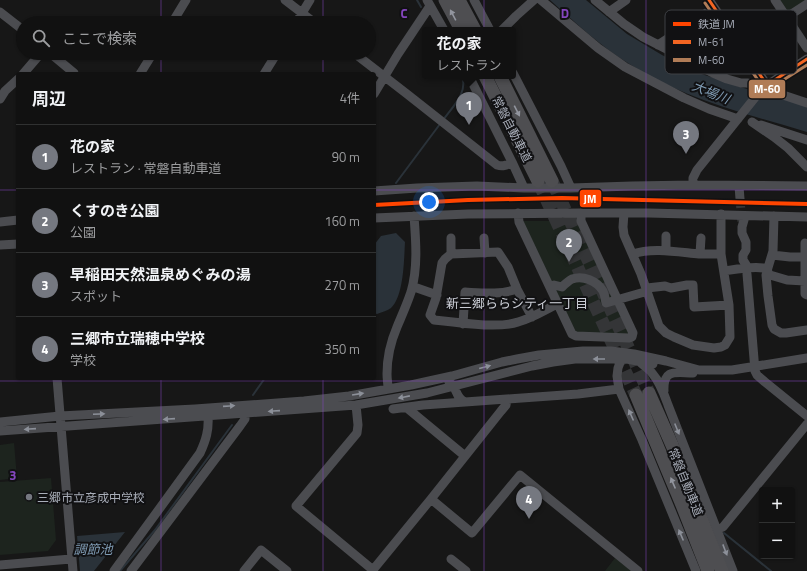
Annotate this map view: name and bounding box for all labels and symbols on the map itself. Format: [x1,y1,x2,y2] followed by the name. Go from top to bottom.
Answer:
[400,3,408,23] text: C
[561,3,569,23] text: D
[449,9,456,21] one-way arrow
[665,10,797,74] legend
[698,16,735,32] text: 鉄道 JM
[698,34,724,50] text: M-61
[698,52,724,68] text: M-60
[689,75,735,109] water label: 大場川
[748,79,786,99] line badge: M-60
[754,81,780,97] text: M-60
[456,92,482,125] pin: 1
[487,93,537,165] street label: 常磐自動車道
[514,105,521,117] one-way arrow
[673,121,699,154] pin: 3
[579,189,602,208] line badge: JM
[584,191,596,207] text: JM
[419,192,439,212] your location
[556,229,582,262] pin: 2
[446,293,588,313] district label: 新三郷ららシティ一丁目
[592,356,605,362] one-way arrow
[480,364,492,370] one-way arrow
[352,391,364,397] one-way arrow
[397,394,410,400] one-way arrow
[223,403,235,410] one-way arrow
[268,408,280,415] one-way arrow
[628,409,634,421] one-way arrow
[93,411,105,418] one-way arrow
[163,416,175,423] one-way arrow
[675,424,681,436] one-way arrow
[24,426,36,433] one-way arrow
[664,445,708,519] street label: 常磐自動車道
[9,465,17,485] text: 3
[670,477,676,488] one-way arrow
[516,486,542,519] pin: 4
[37,488,145,507] place label: 三郷市立彦成中学校
[24,492,34,502] marker: 三郷市立彦成中学校
[678,529,684,540] one-way arrow
[73,539,114,559] water label: 調節池
[723,545,729,557] one-way arrow

